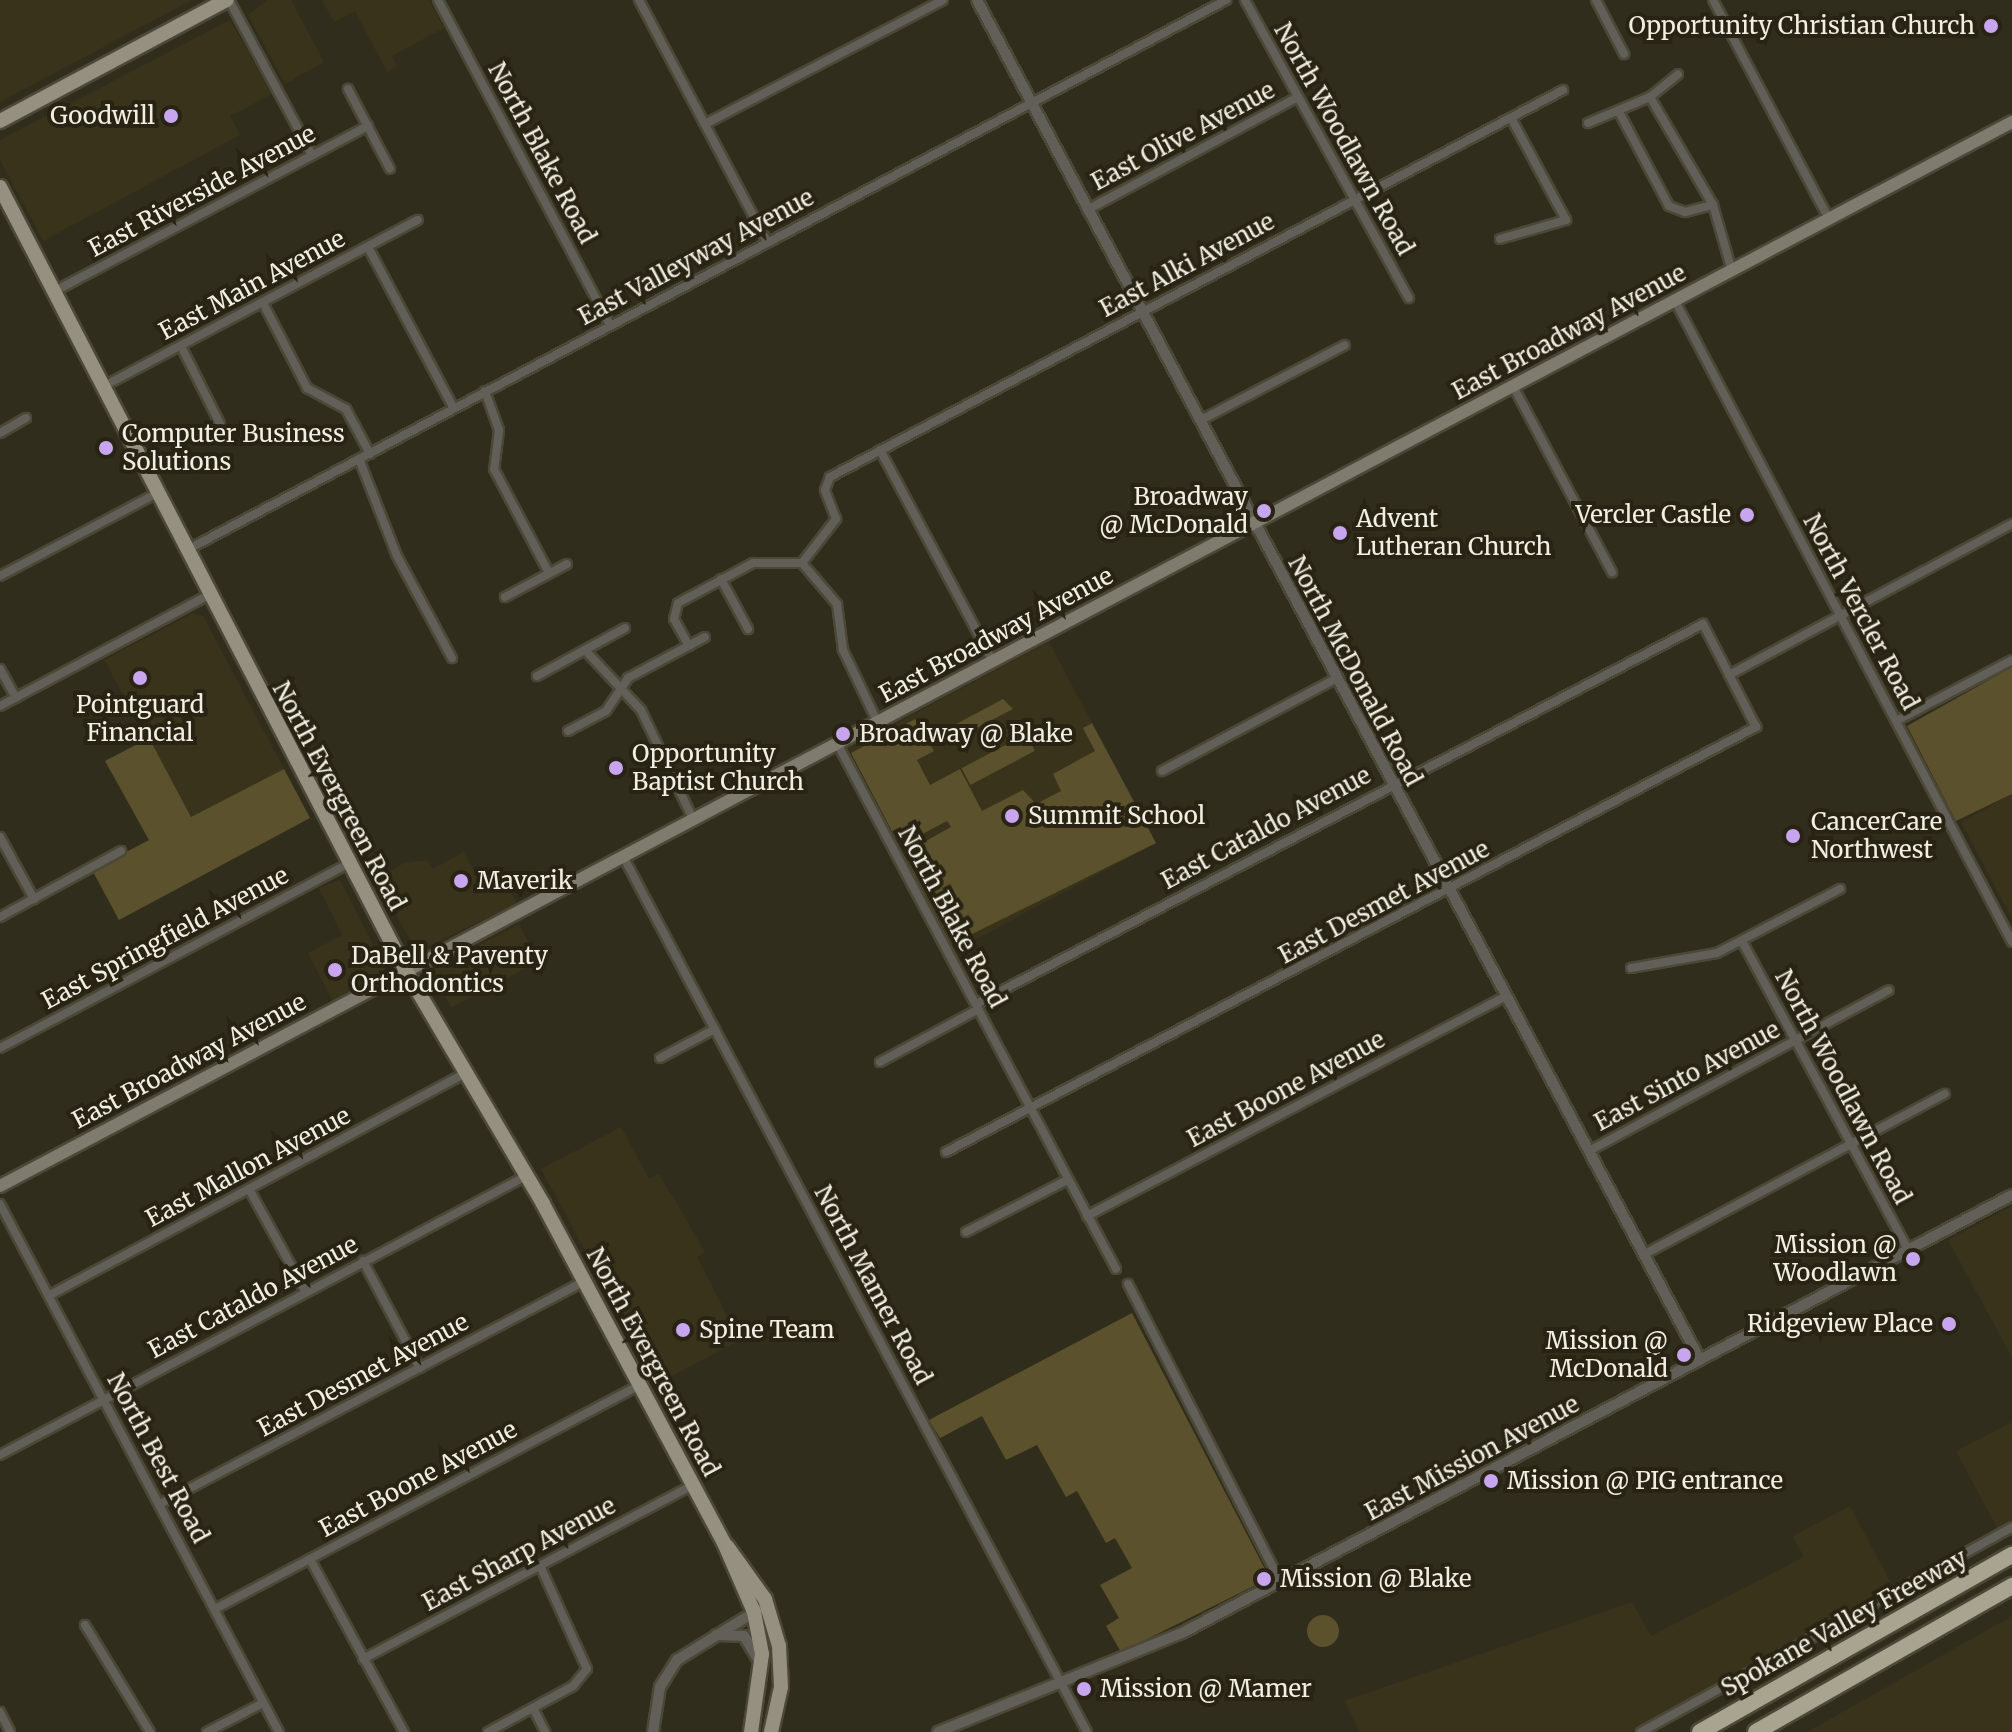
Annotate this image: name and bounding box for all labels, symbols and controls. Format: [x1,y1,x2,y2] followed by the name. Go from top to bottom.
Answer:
[1628,12,1975,40] place label: Opportunity Christian Church
[1982,17,2000,35] marker: Opportunity Christian Church
[1268,18,1420,260] street label: North Woodlawn Road
[482,57,602,249] street label: North Blake Road
[1086,75,1280,197] street label: East Olive Avenue
[50,102,155,130] place label: Goodwill
[162,107,180,125] marker: Goodwill
[84,119,320,263] street label: East Riverside Avenue
[573,183,819,331] street label: East Valleyway Avenue
[1095,207,1279,323] street label: East Alki Avenue
[154,224,350,346] street label: East Main Avenue
[1447,258,1691,406] street label: East Broadway Avenue
[122,420,345,476] place label: Computer Business Solutions
[97,439,115,457] marker: Computer Business Solutions
[1099,483,1248,539] place label: Broadway @ McDonald
[1575,501,1731,529] place label: Vercler Castle
[1255,502,1273,520] marker: Broadway @ McDonald
[1356,505,1552,561] place label: Advent Lutheran Church
[1738,506,1756,524] marker: Vercler Castle
[1797,509,1925,715] street label: North Vercler Road
[1331,524,1349,542] marker: Advent Lutheran Church
[1282,551,1428,791] street label: North McDonald Road
[874,561,1118,709] street label: East Broadway Avenue
[131,669,149,687] marker: Pointguard Financial
[266,677,412,915] street label: North Evergreen Road
[76,691,204,747] place label: Pointguard Financial
[859,720,1073,748] place label: Broadway @ Blake
[834,725,852,743] marker: Broadway @ Blake
[632,740,804,796] place label: Opportunity Baptist Church
[607,759,625,777] marker: Opportunity Baptist Church
[1156,761,1376,895] street label: East Cataldo Avenue
[1028,802,1205,830] place label: Summit School
[1003,807,1021,825] marker: Summit School
[1811,808,1942,864] place label: CancerCare Northwest
[892,821,1012,1013] street label: North Blake Road
[1782,825,1804,847] marker: CancerCare Northwest
[1274,834,1494,970] street label: East Desmet Avenue
[37,861,293,1015] street label: East Springfield Avenue
[477,867,573,895] place label: Maverik
[452,872,470,890] marker: Maverik
[351,942,548,998] place label: DaBell & Paventy Orthodontics
[326,961,344,979] marker: DaBell & Paventy Orthodontics
[1769,965,1917,1209] street label: North Woodlawn Road
[67,987,311,1135] street label: East Broadway Avenue
[1589,1015,1785,1137] street label: East Sinto Avenue
[1182,1025,1390,1153] street label: East Boone Avenue
[141,1101,355,1233] street label: East Mallon Avenue
[808,1180,938,1390] street label: North Mamer Road
[143,1230,363,1364] street label: East Cataldo Avenue
[1774,1231,1897,1287] place label: Mission @ Woodlawn
[580,1243,726,1481] street label: North Evergreen Road
[1904,1250,1922,1268] marker: Mission @ Woodlawn
[253,1307,473,1443] street label: East Desmet Avenue
[1747,1310,1933,1338] place label: Ridgeview Place
[1940,1315,1958,1333] marker: Ridgeview Place
[699,1316,835,1344] place label: Spine Team
[674,1321,692,1339] marker: Spine Team
[1546,1327,1668,1383] place label: Mission @ McDonald
[1675,1346,1693,1364] marker: Mission @ McDonald
[101,1368,215,1548] street label: North Best Road
[1360,1389,1584,1527] street label: East Mission Avenue
[314,1415,522,1543] street label: East Boone Avenue
[1507,1467,1783,1495] place label: Mission @ PIG entrance
[1482,1472,1500,1490] marker: Mission @ PIG entrance
[418,1491,620,1617] street label: East Sharp Avenue
[1716,1543,1972,1703] street label: Spokane Valley Freeway
[1280,1565,1472,1593] place label: Mission @ Blake
[1255,1570,1273,1588] marker: Mission @ Blake
[1100,1675,1312,1703] place label: Mission @ Mamer
[1075,1680,1093,1698] marker: Mission @ Mamer

